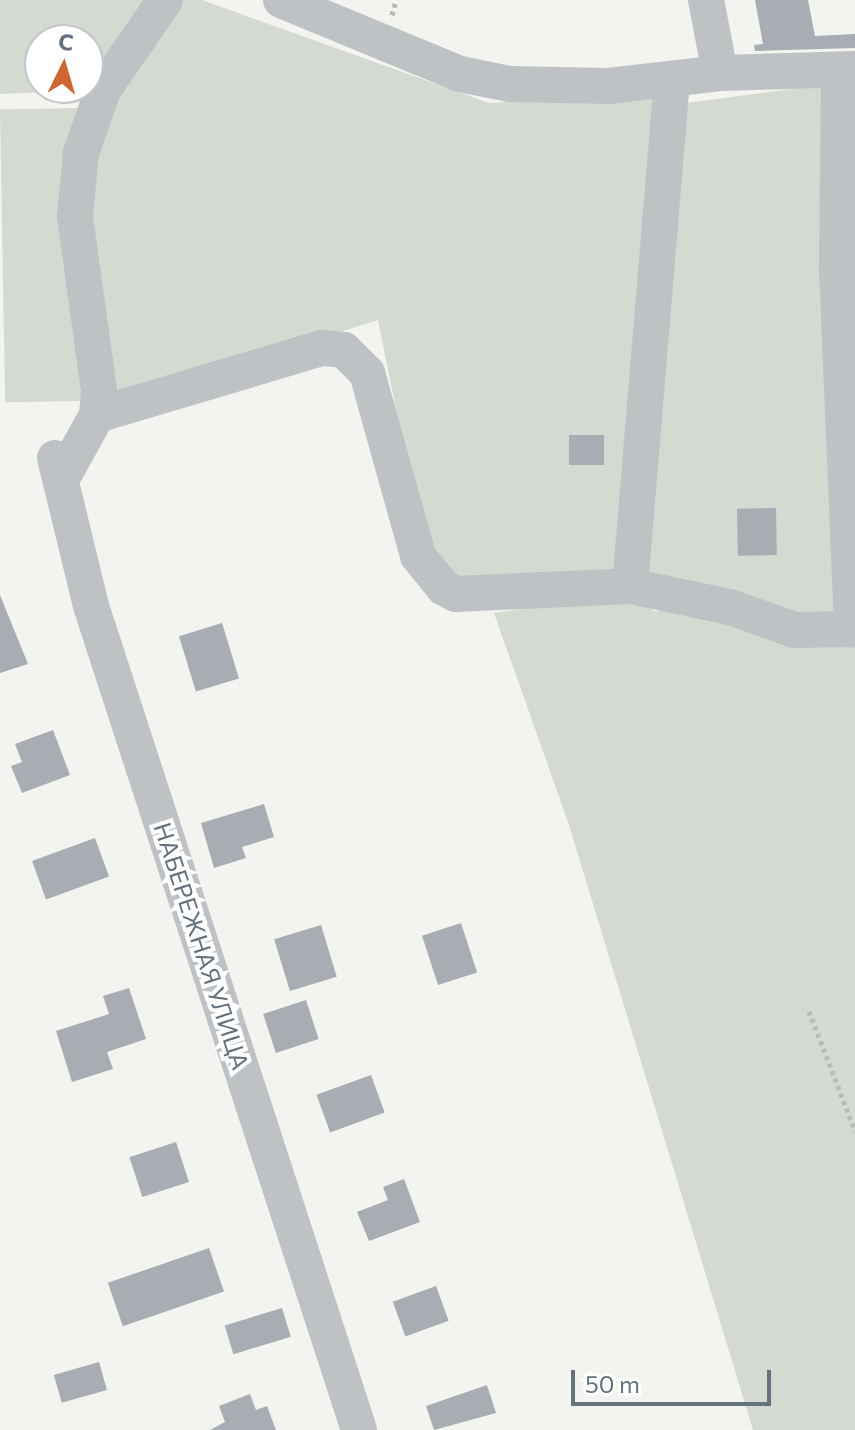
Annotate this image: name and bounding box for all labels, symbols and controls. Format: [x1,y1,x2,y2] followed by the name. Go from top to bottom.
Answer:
[24,24,104,104] north arrow
[57,27,75,56] text: С
[148,819,256,1073] street label: НАБЕРЕЖНАЯ УЛИЦА
[575,1354,775,1404] scale bar
[585,1369,640,1398] text: 50 m

